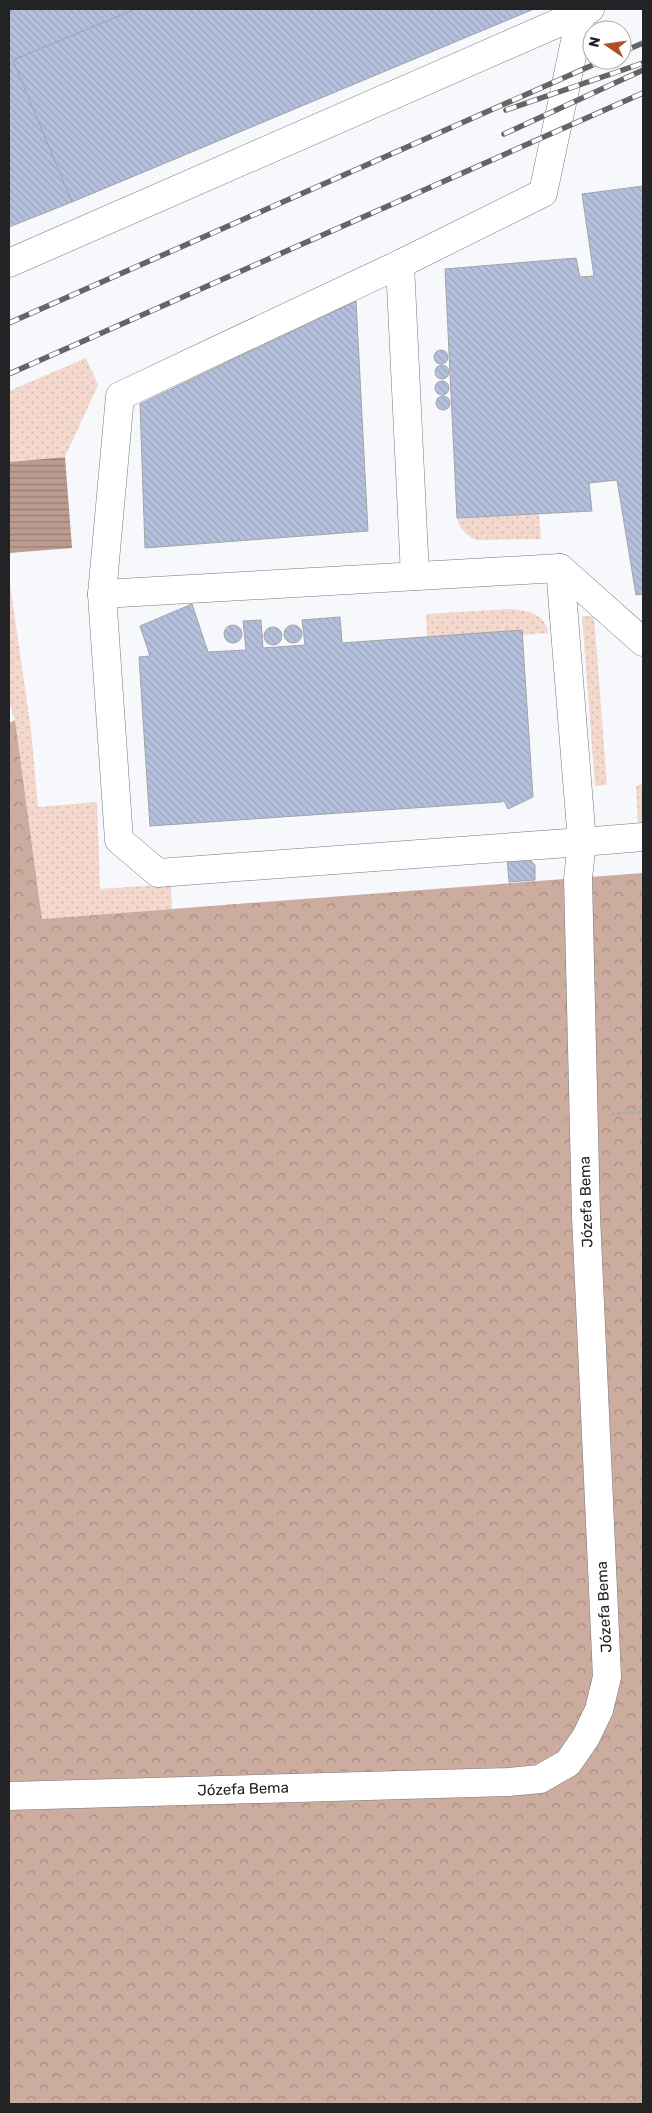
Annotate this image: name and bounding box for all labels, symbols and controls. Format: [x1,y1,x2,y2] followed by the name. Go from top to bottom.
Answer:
[582,20,632,70] north arrow
[585,35,604,49] text: N
[575,1156,597,1248] street label: Józefa Bema
[593,1561,615,1653] street label: Józefa Bema
[197,1778,289,1800] street label: Józefa Bema

